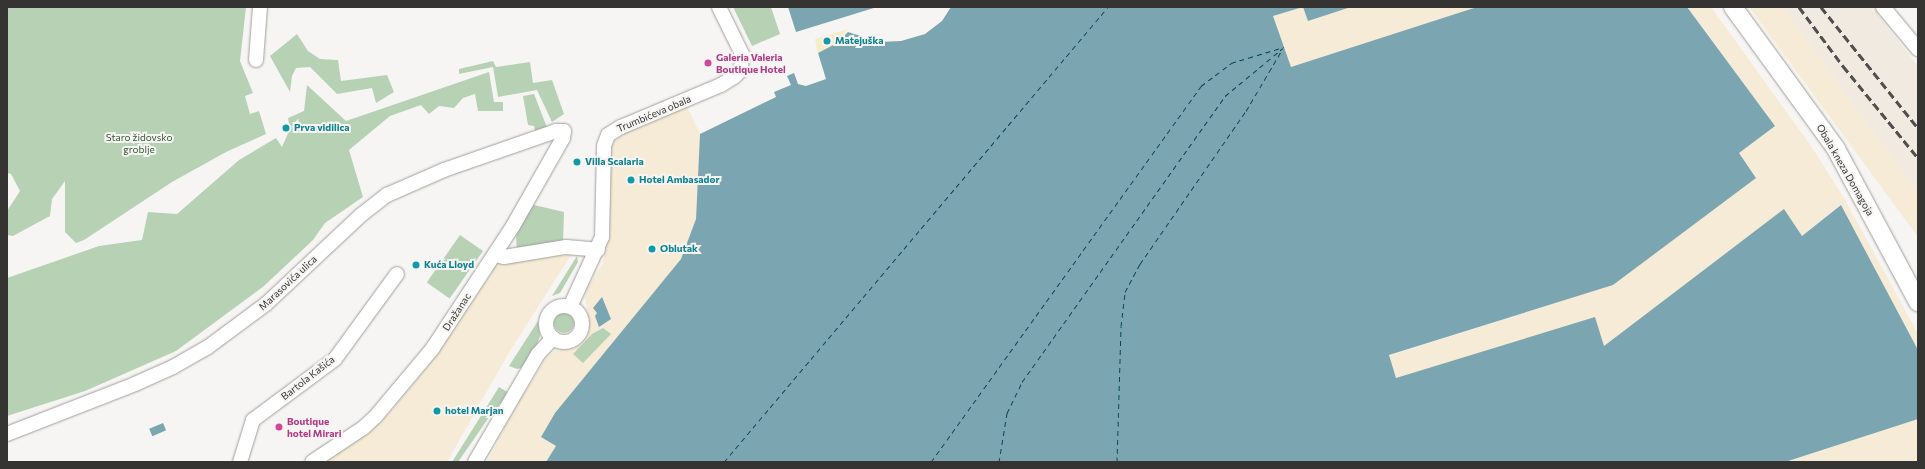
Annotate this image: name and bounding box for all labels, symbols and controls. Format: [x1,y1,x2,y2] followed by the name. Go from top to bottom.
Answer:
[835,35,883,47] place label: Matejuška
[822,36,832,46] marker: Matejuška
[716,51,786,74] place label: Galeria Valeria Boutique Hotel
[703,58,713,68] marker: Galeria Valeria Boutique Hotel
[615,93,693,135] street label: Trumbićeva obala
[294,122,350,134] place label: Prva vidilica
[1814,122,1876,218] street label: Obala kneza Domagoja
[281,123,291,133] marker: Prva vidilica
[106,131,172,154] park label: Staro židovsko groblje
[585,156,644,168] place label: Villa Scalaria
[572,157,582,167] marker: Villa Scalaria
[639,174,720,186] place label: Hotel Ambasador
[626,175,636,185] marker: Hotel Ambasador
[660,243,698,255] place label: Oblutak
[647,244,657,254] marker: Oblutak
[257,253,319,313] street label: Marasovića ulica
[424,259,474,271] place label: Kuća Lloyd
[411,260,421,270] marker: Kuća Lloyd
[440,291,474,333] street label: Dražanac
[279,353,337,403] street label: Bartola Kašića
[445,405,504,417] place label: hotel Marjan
[432,406,442,416] marker: hotel Marjan
[287,415,341,438] place label: Boutique hotel Mirari
[274,422,284,432] marker: Boutique hotel Mirari

